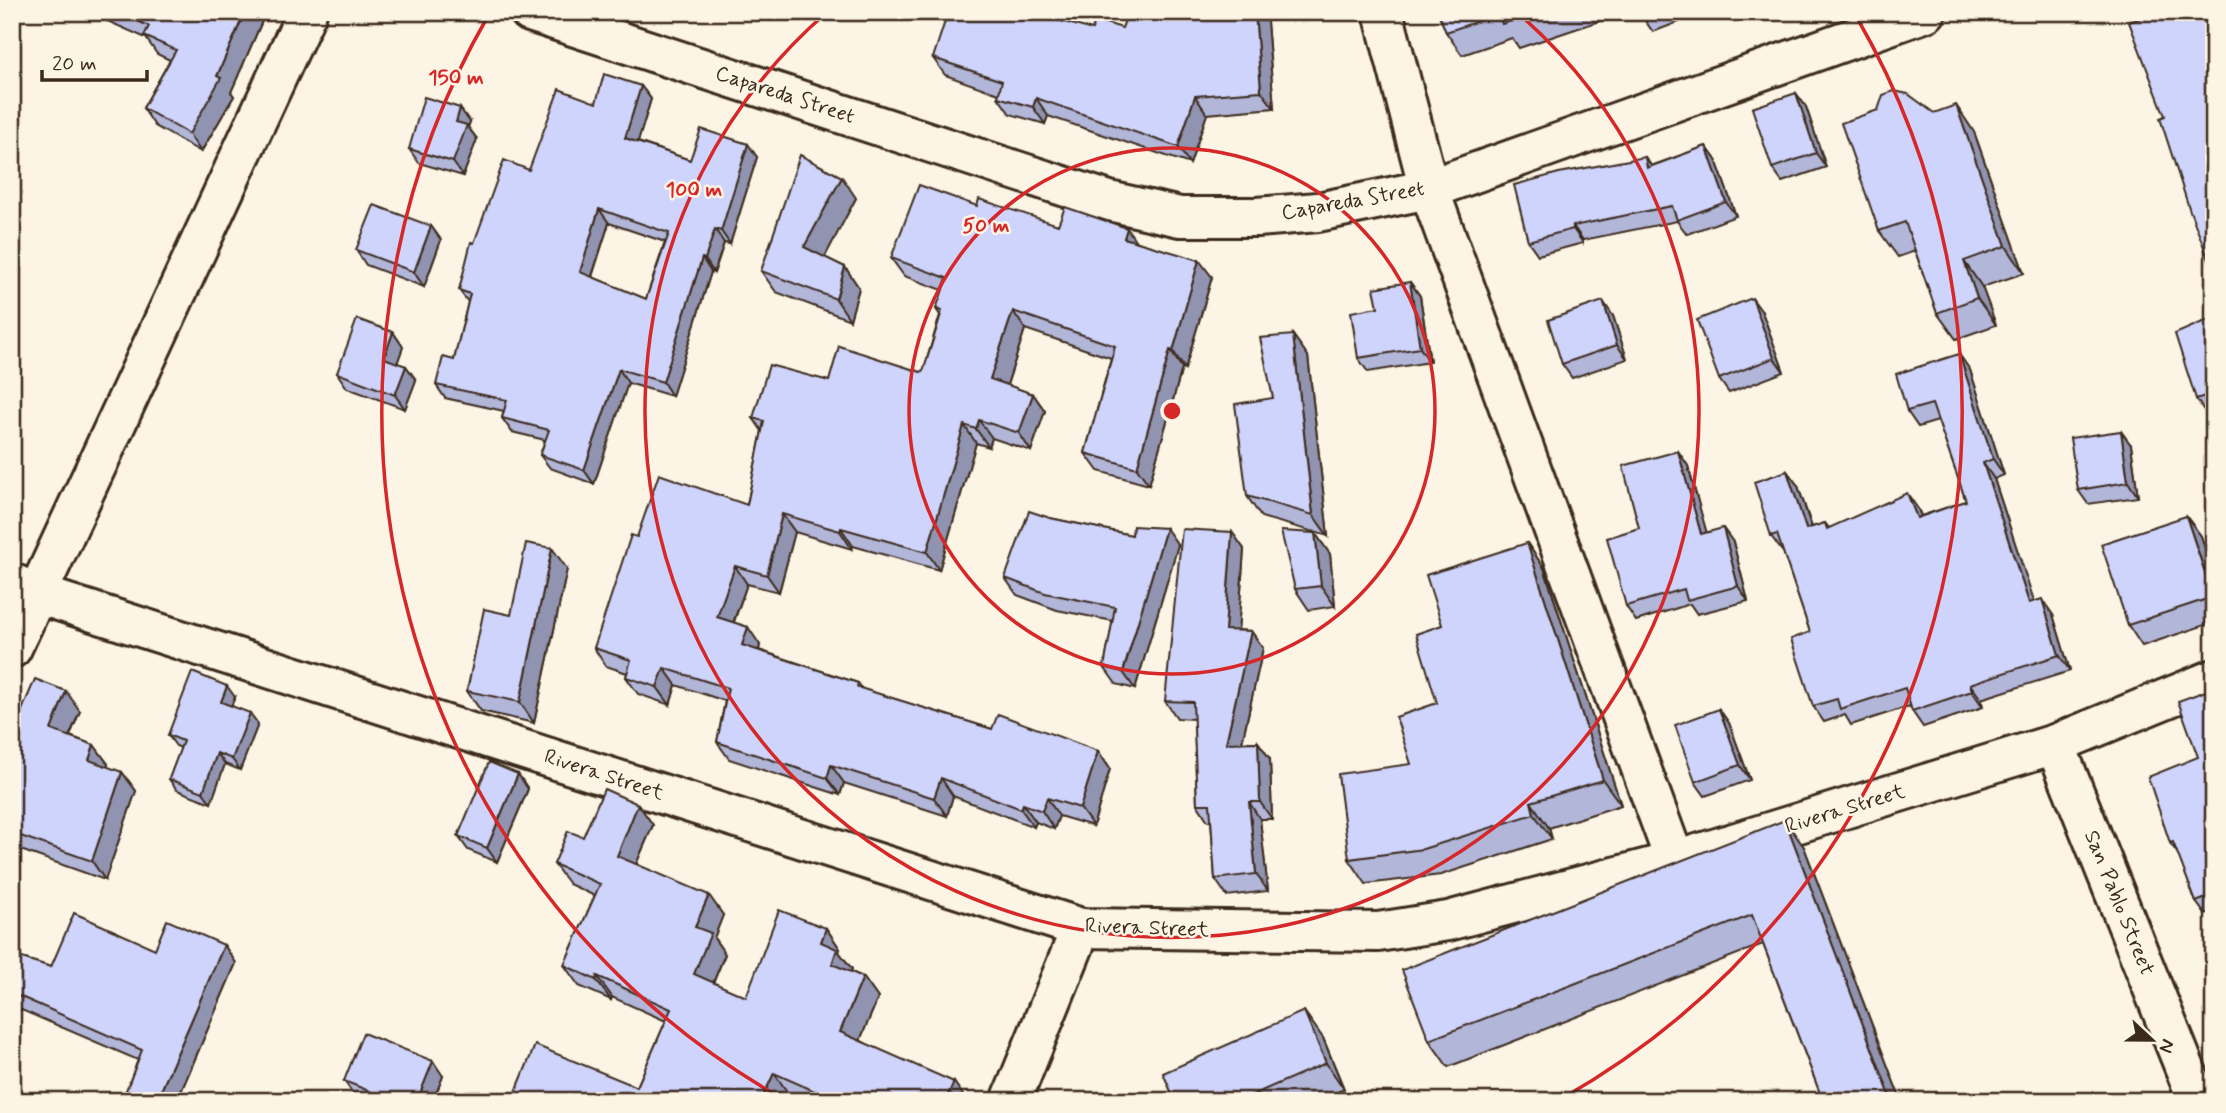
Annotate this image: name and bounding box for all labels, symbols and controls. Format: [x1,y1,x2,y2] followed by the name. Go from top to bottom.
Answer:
[42,38,147,82] scale bar
[52,50,97,78] text: 20 m
[712,59,858,131] street label: Capareda Street
[428,64,484,92] text: 150 m
[1279,175,1427,227] street label: Capareda Street
[666,176,722,204] text: 100 m
[963,212,1010,240] text: 50 m
[1160,399,1184,423] centre of rings
[541,742,668,808] street label: Rivera Street
[1781,777,1909,841] street label: Rivera Street
[2077,826,2161,980] street label: San Pablo Street
[1084,912,1210,944] street label: Rivera Street
[2118,1004,2188,1074] north arrow
[2152,1035,2180,1056] text: N

